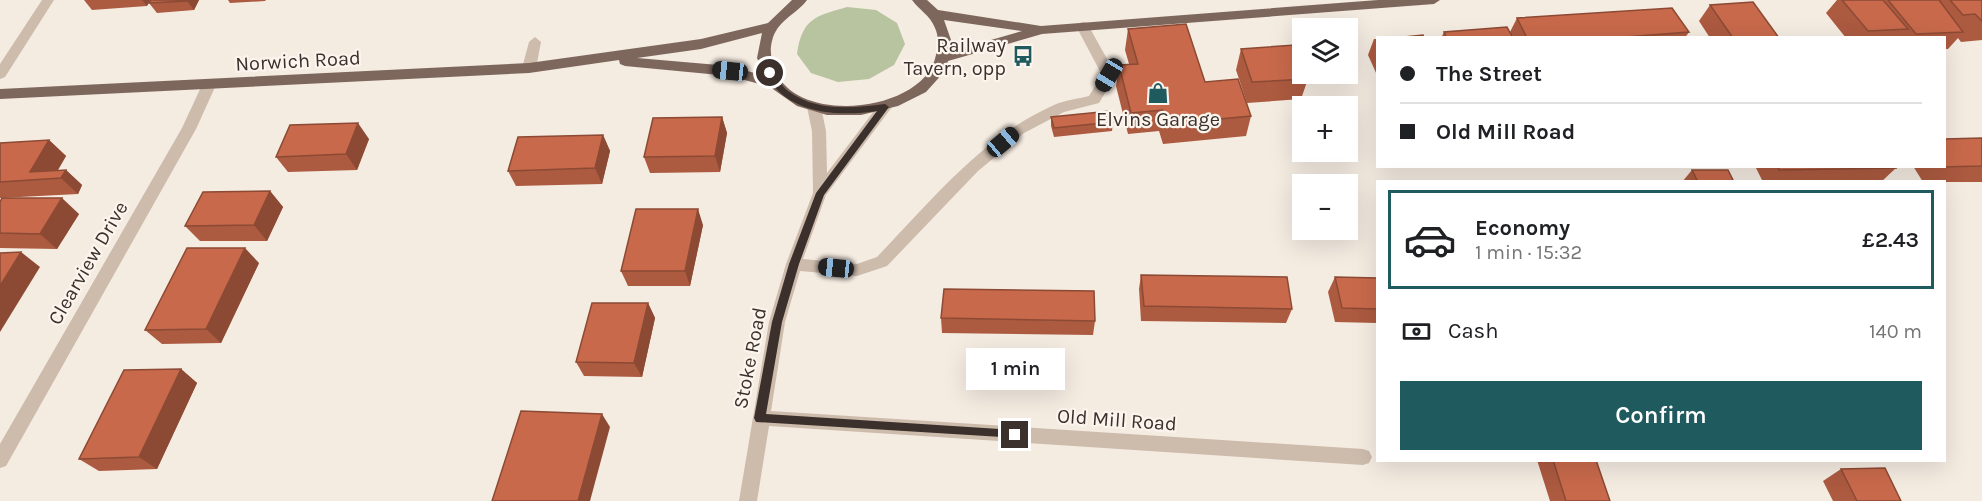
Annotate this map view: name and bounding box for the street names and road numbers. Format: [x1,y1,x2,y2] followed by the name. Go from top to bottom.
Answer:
[235,46,361,76] street label: Norwich Road
[43,197,133,329] street label: Clearview Drive
[729,305,771,411] street label: Stoke Road
[1056,404,1178,436] street label: Old Mill Road

